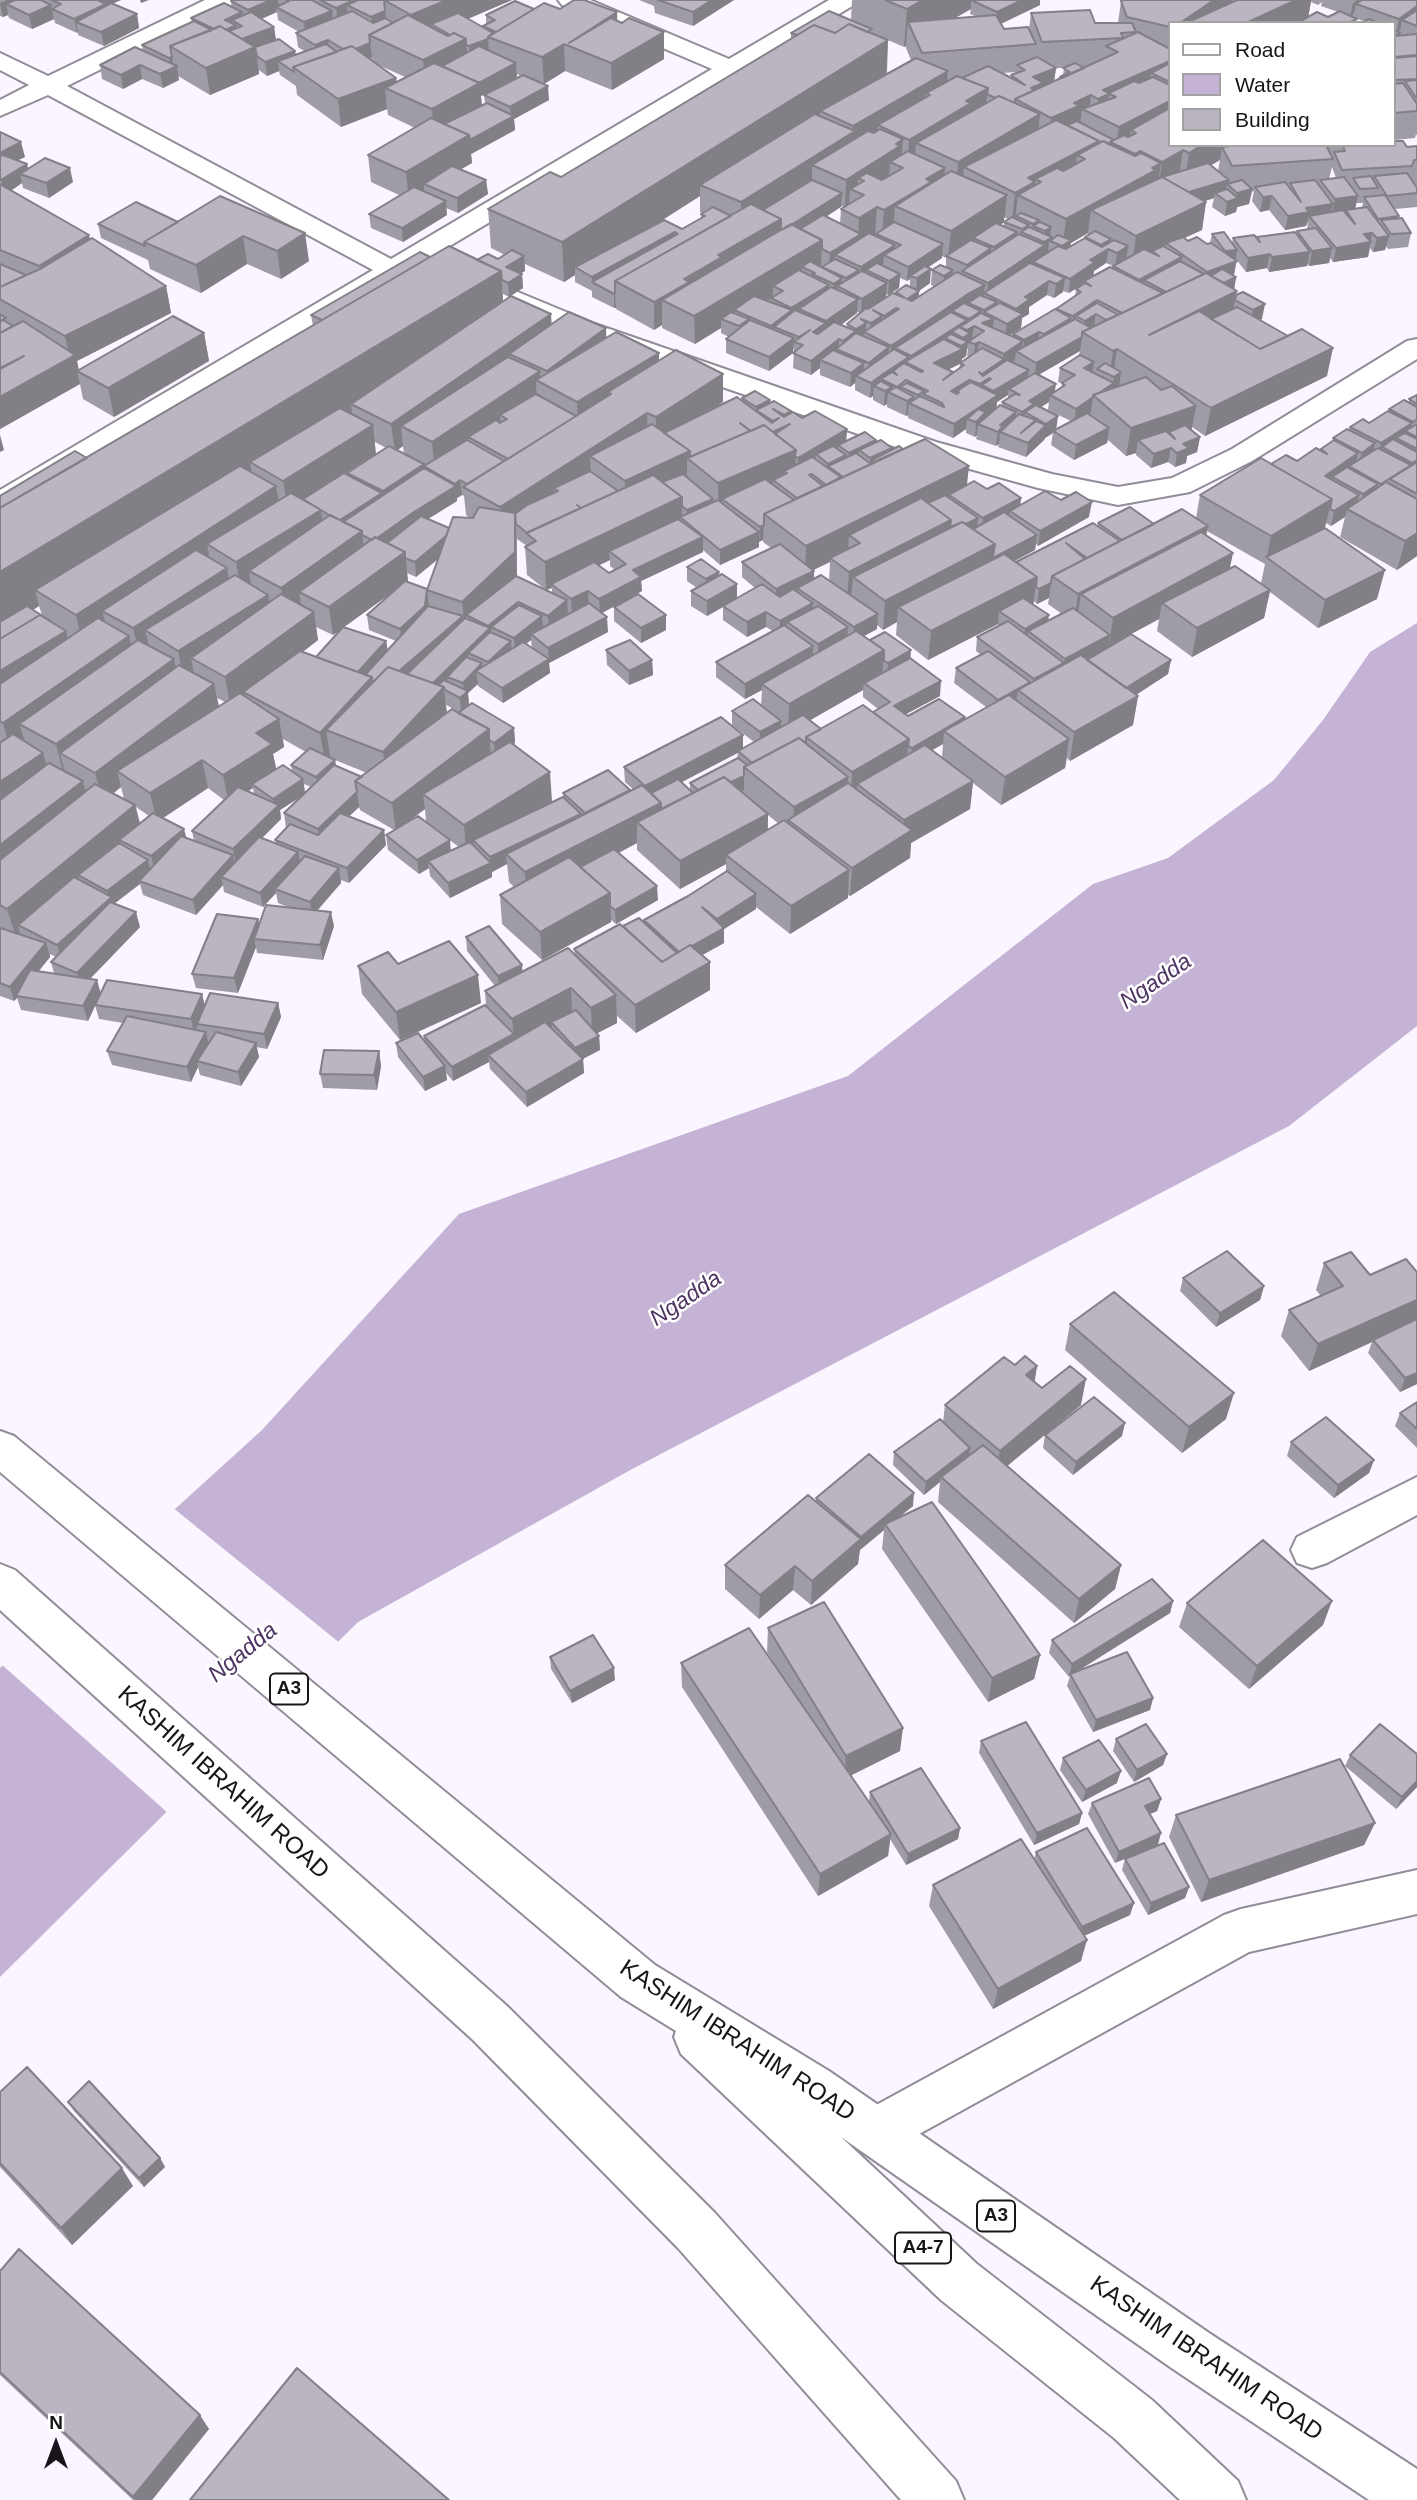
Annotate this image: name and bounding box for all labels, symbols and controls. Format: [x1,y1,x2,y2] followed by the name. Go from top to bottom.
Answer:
[1168,21,1396,147] legend
[1235,38,1285,61] text: Road
[1235,73,1290,96] text: Water
[1235,108,1310,131] text: Building
[1115,948,1197,1016] water label: Ngadda
[645,1265,727,1333] water label: Ngadda
[203,1617,283,1689] water label: Ngadda
[270,1674,308,1704] road number: A3
[111,1680,335,1886] street label: KASHIM IBRAHIM ROAD
[614,1954,860,2128] street label: KASHIM IBRAHIM ROAD
[977,2200,1015,2232] road number: A3
[895,2232,951,2264] road number: A4-7
[1084,2270,1328,2448] street label: KASHIM IBRAHIM ROAD
[21,2409,91,2479] north arrow
[49,2412,63,2433] text: N

